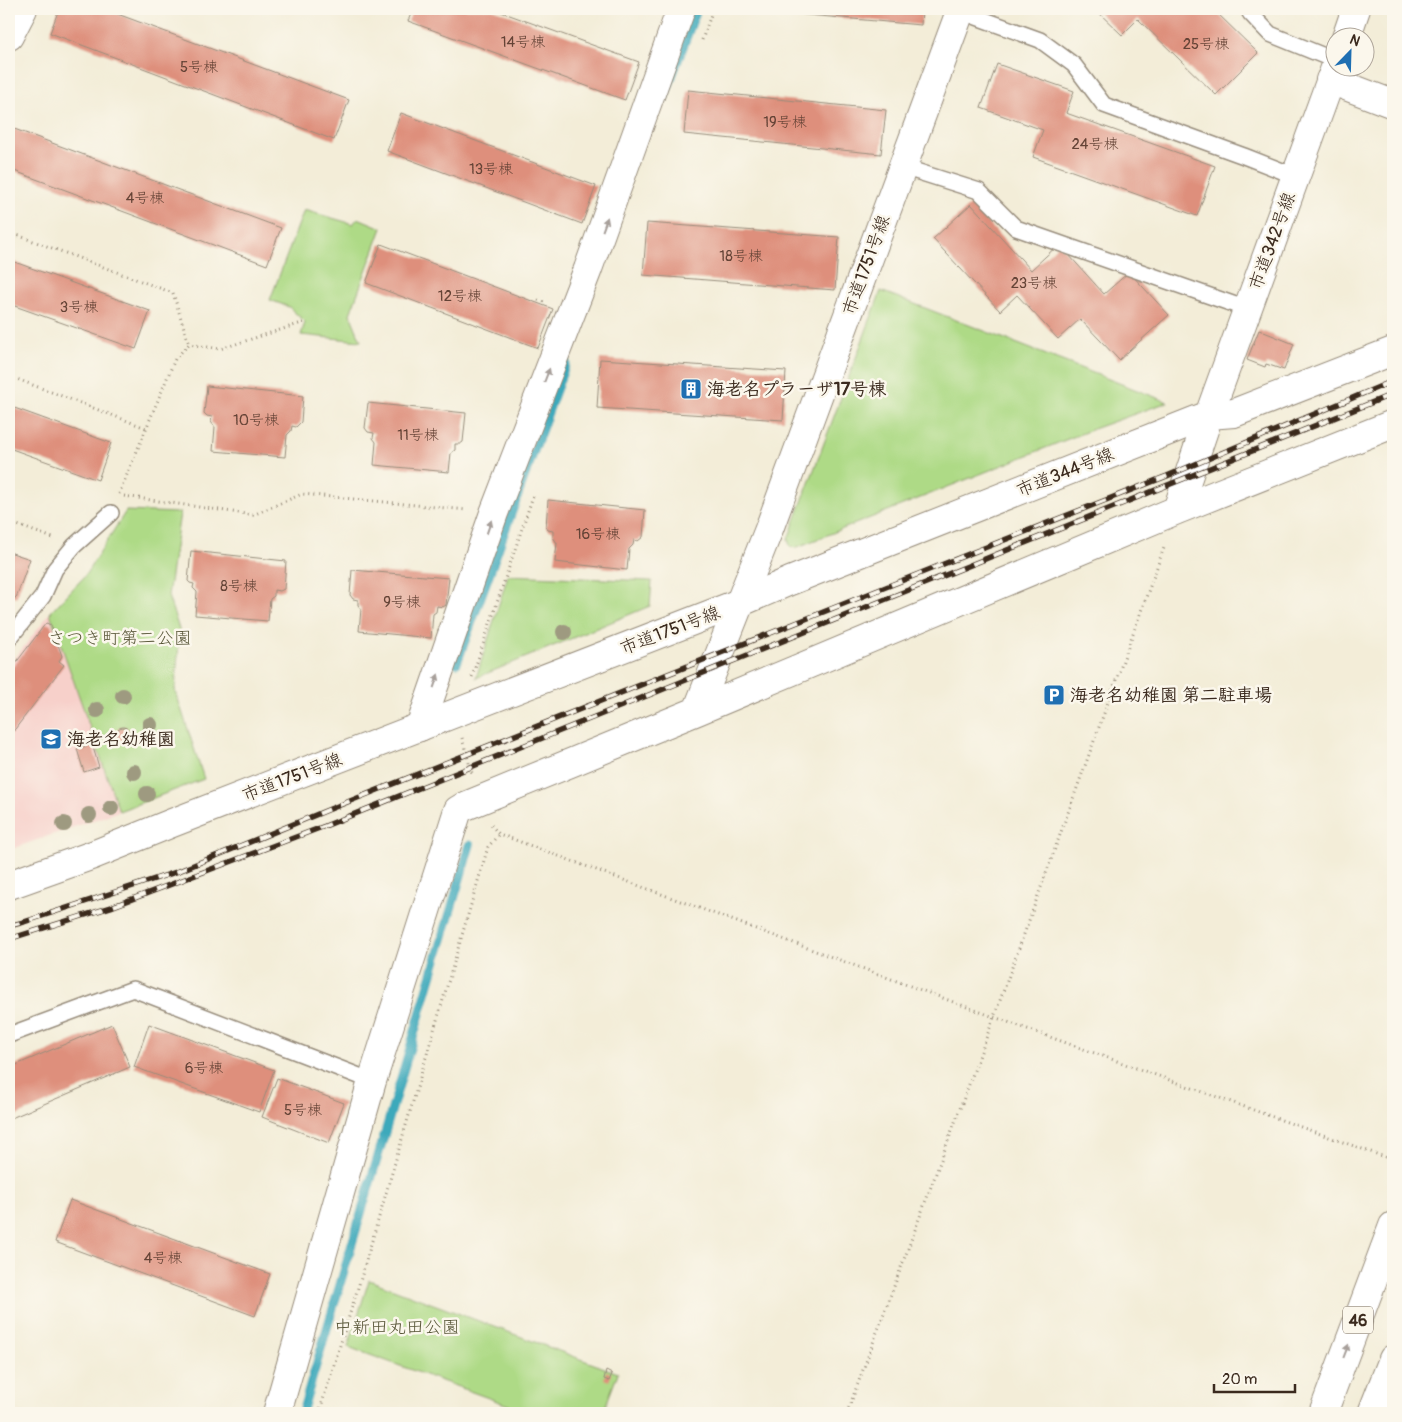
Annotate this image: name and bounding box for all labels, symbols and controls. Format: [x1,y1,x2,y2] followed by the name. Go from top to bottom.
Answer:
[1324,28,1374,78] north arrow
[1347,31,1363,50] text: N
[501,33,545,52] house number: 14号棟
[1183,35,1229,54] house number: 25号棟
[180,58,218,77] house number: 5号棟
[763,113,807,132] house number: 19号棟
[1071,135,1119,154] house number: 24号棟
[469,160,513,179] house number: 13号棟
[126,189,164,208] house number: 4号棟
[1244,189,1301,293] street label: 市道342号線
[838,212,895,319] street label: 市道1751号線
[602,216,609,231] one-way arrow
[719,247,763,266] house number: 18号棟
[1011,274,1057,293] house number: 23号棟
[438,287,482,306] house number: 12号棟
[60,298,98,317] house number: 3号棟
[544,368,551,383] one-way arrow
[679,377,703,401] building icon: 海老名プラーザ17号棟
[707,378,886,401] place label: 海老名プラーザ17号棟
[233,411,279,430] house number: 10号棟
[397,426,439,445] house number: 11号棟
[1013,443,1117,502] street label: 市道344号線
[485,519,493,534] one-way arrow
[576,525,620,544] house number: 16号棟
[220,577,258,596] house number: 8号棟
[383,593,421,612] house number: 9号棟
[617,601,723,660] street label: 市道1751号線
[48,627,192,650] park label: さつき町第二公園
[432,673,440,688] one-way arrow
[1042,683,1066,707] parking icon: 海老名幼稚園 第二駐車場
[1070,684,1272,707] place label: 海老名幼稚園 第二駐車場
[39,727,63,751] school or university icon: 海老名幼稚園
[67,728,175,751] place label: 海老名幼稚園
[239,748,345,807] street label: 市道1751号線
[185,1059,223,1078] house number: 6号棟
[284,1101,322,1120] house number: 5号棟
[144,1249,182,1268] house number: 4号棟
[1343,1306,1373,1334] road number: 46
[334,1316,460,1339] park label: 中新田丸田公園
[1342,1343,1350,1358] one-way arrow
[1214,1362,1296,1394] scale bar
[1222,1370,1257,1389] text: 20 m

